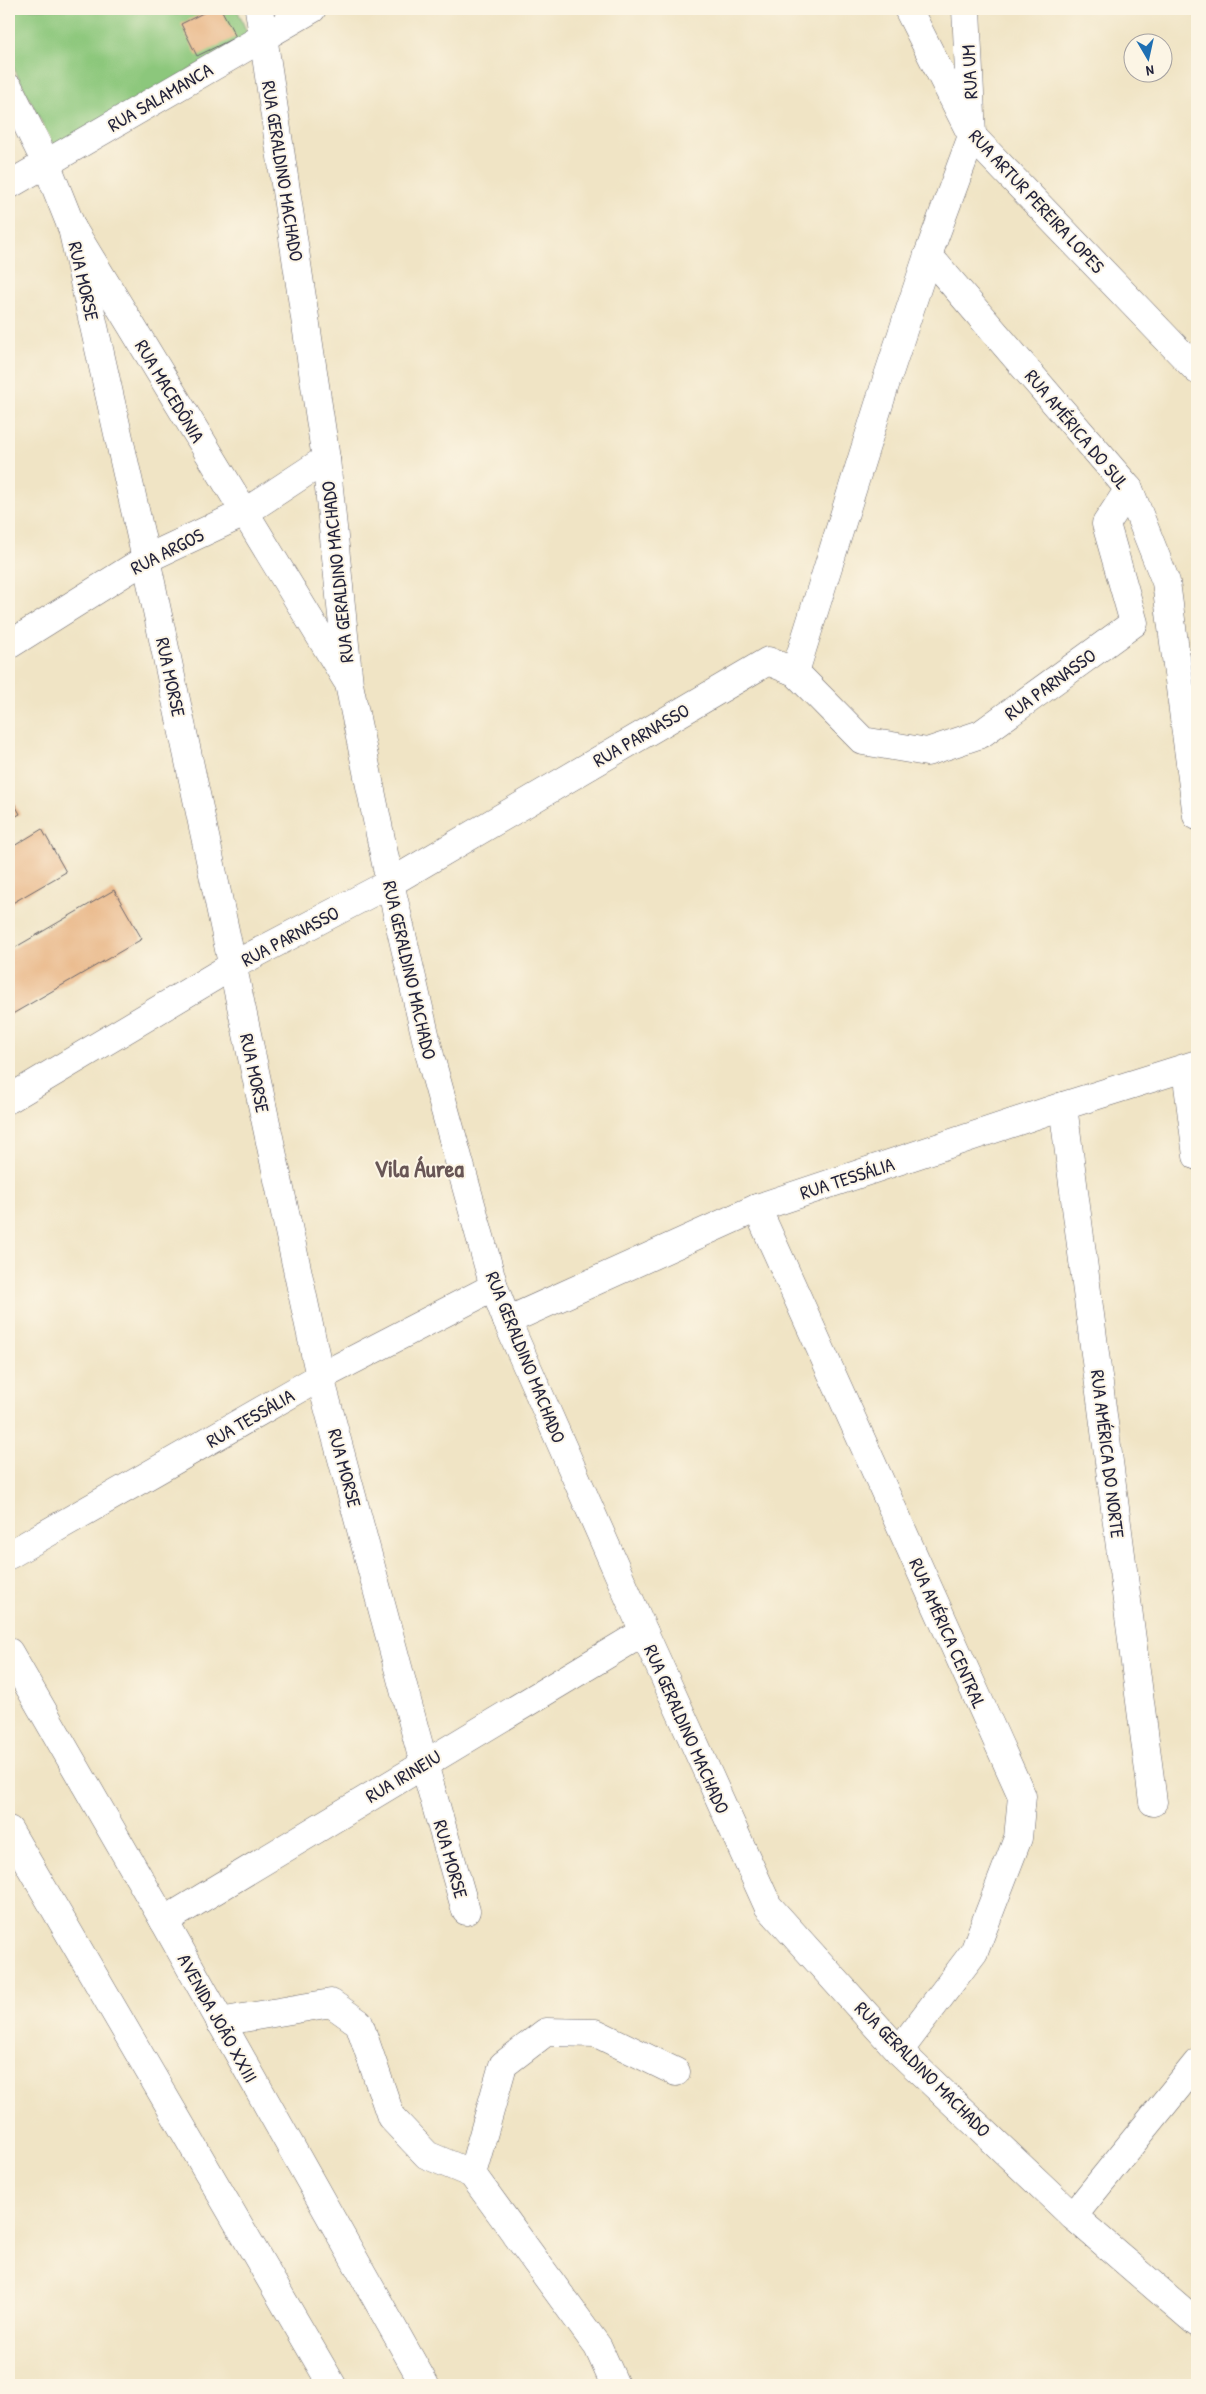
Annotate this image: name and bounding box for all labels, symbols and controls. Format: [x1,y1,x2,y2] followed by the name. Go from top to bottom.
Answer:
[1124,32,1174,82] north arrow
[955,44,983,100] street label: RUA UM
[103,56,217,138] street label: RUA SALAMANCA
[1144,61,1155,81] text: N
[256,79,310,263] street label: RUA GERALDINO MACHADO
[963,123,1111,279] street label: RUA ARTUR PEREIRA LOPES
[62,239,106,324] street label: RUA MORSE
[129,335,211,447] street label: RUA MACEDÔNIA
[1019,364,1135,494] street label: RUA AMÉRICA DO SUL
[315,480,359,664] street label: RUA GERALDINO MACHADO
[126,521,208,581] street label: RUA ARGOS
[150,635,192,720] street label: RUA MORSE
[999,642,1101,726] street label: RUA PARNASSO
[588,697,694,773] street label: RUA PARNASSO
[377,878,443,1062] street label: RUA GERALDINO MACHADO
[237,899,343,973] street label: RUA PARNASSO
[234,1031,276,1116] street label: RUA MORSE
[797,1151,897,1205] street label: RUA TESSÁLIA
[374,1152,464,1184] district label: Vila Áurea
[480,1268,572,1446] street label: RUA GERALDINO MACHADO
[1085,1368,1131,1540] street label: RUA AMÉRICA DO NORTE
[201,1382,299,1454] street label: RUA TESSÁLIA
[322,1426,368,1511] street label: RUA MORSE
[903,1554,993,1712] street label: RUA AMÉRICA CENTRAL
[638,1640,736,1818] street label: RUA GERALDINO MACHADO
[360,1743,446,1809] street label: RUA IRINEIU
[427,1817,475,1902] street label: RUA MORSE
[172,1949,264,2087] street label: AVENIDA JOÃO XXIII
[849,1995,997,2143] street label: RUA GERALDINO MACHADO

